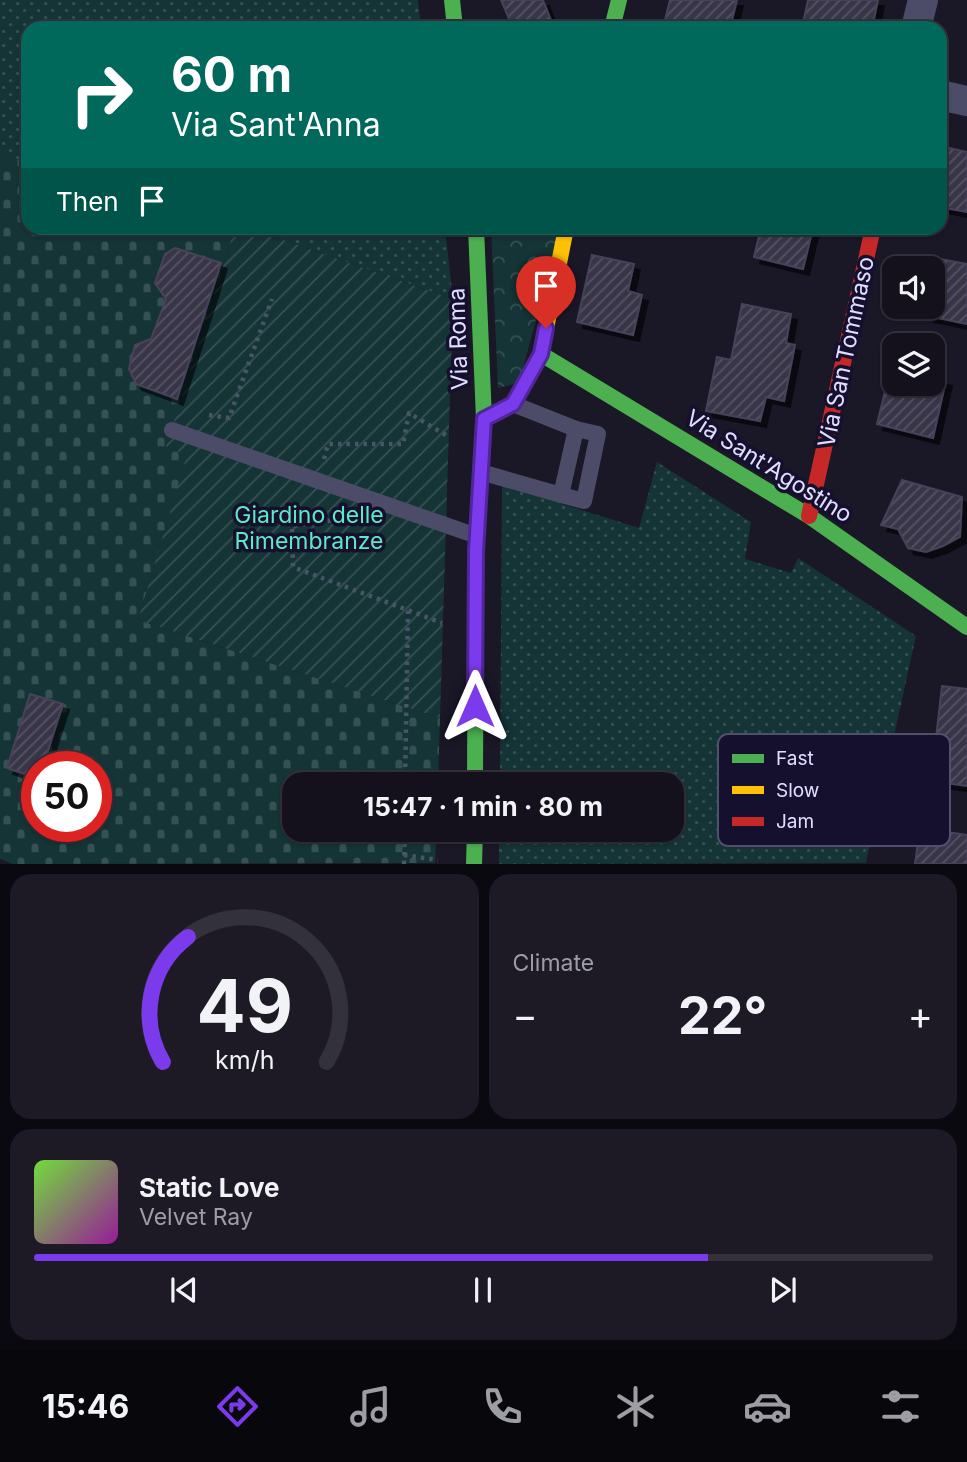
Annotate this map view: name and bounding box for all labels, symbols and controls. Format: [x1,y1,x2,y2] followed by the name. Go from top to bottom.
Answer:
[171,45,292,104] text: 60 m
[56,49,147,140] icon: right
[171,105,381,144] text: Via Sant'Anna
[133,182,171,220] icon: arrive
[56,186,119,217] text: Then
[812,254,880,450] street label: Via San Tommaso
[516,256,576,328] pin
[882,256,945,396] map controls
[882,256,945,319] button: sound
[527,267,565,305] icon: arrive
[442,287,474,391] street label: Via Roma
[882,333,945,396] button: layers
[681,403,857,529] street label: Via Sant'Agostino
[234,501,384,555] park label: Giardino delle Rimembranze
[438,669,512,743] position arrow
[718,734,950,846] legend
[776,747,814,770] text: Fast
[21,751,112,842] speed limit sign: 50
[776,779,819,802] text: Slow
[363,791,603,822] text: 15:47 · 1 min · 80 m
[776,810,814,833] text: Jam
[513,949,594,977] text: Climate
[196,962,293,1051] text: 49
[678,984,767,1047] text: 22°
[513,992,538,1038] text: −
[908,992,933,1038] text: +
[215,1045,274,1075] text: km/h
[139,1172,280,1203] text: Static Love
[139,1203,253,1231] text: Velvet Ray
[165,1271,203,1309] icon: previous
[464,1271,502,1309] icon: pause
[764,1271,802,1309] icon: next
[213,1382,262,1431] icon: directions
[346,1382,395,1431] icon: music
[478,1382,527,1431] icon: phone
[611,1382,660,1431] icon: climate
[743,1382,792,1431] icon: car
[876,1382,925,1431] icon: filters
[42,1387,129,1426] text: 15:46

